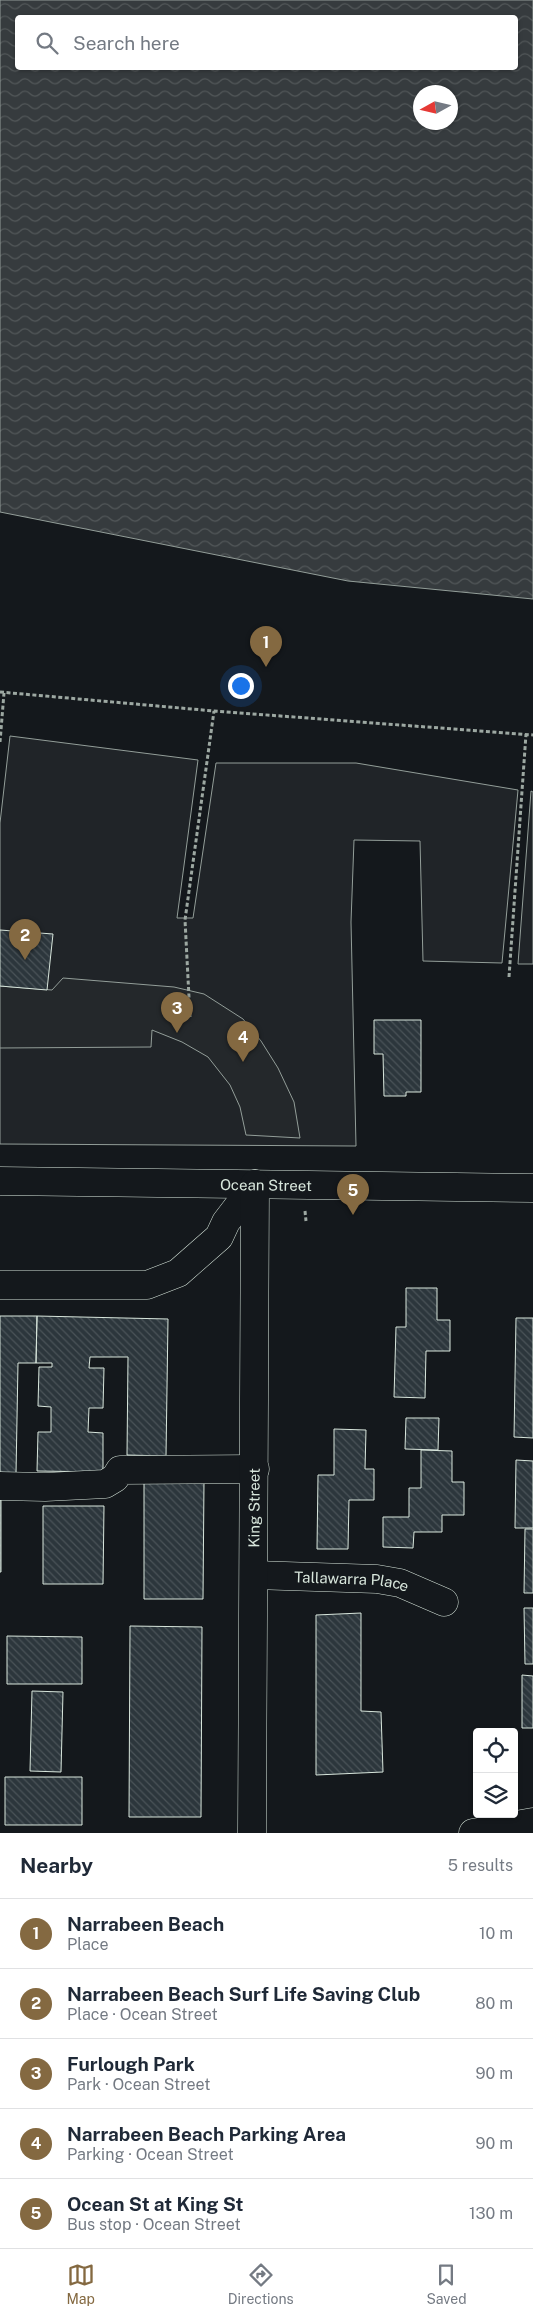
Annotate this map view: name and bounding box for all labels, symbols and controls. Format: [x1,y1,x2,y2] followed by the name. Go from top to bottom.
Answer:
[15,15,518,70] search box
[33,29,61,57] icon: search
[73,32,180,54] text: Search here
[413,85,458,130] north arrow
[250,626,282,667] pin: 1
[228,673,254,699] your location
[9,919,41,960] pin: 2
[161,992,193,1033] pin: 3
[227,1021,259,1062] pin: 4
[337,1174,369,1215] pin: 5
[220,1175,312,1194] street label: Ocean Street
[245,1468,262,1548] street label: King Street
[294,1568,412,1594] street label: Tallawarra Place
[473,1728,518,1818] map controls
[473,1728,518,1773] button: locate
[473,1773,518,1818] button: layers
[20,1853,93,1878] text: Nearby
[448,1856,513,1875] text: 5 results
[67,1913,224,1935] text: Narrabeen Beach
[33,1924,39,1943] text: 1
[479,1924,513,1943] text: 10 m
[67,1935,109,1954] text: Place
[67,1983,420,2005] text: Narrabeen Beach Surf Life Saving Club
[31,1994,41,2013] text: 2
[475,1994,513,2013] text: 80 m
[67,2005,218,2024] text: Place · Ocean Street
[67,2053,195,2075] text: Furlough Park
[31,2064,41,2083] text: 3
[476,2064,513,2083] text: 90 m
[67,2075,210,2094] text: Park · Ocean Street
[67,2123,346,2145] text: Narrabeen Beach Parking Area
[31,2134,41,2153] text: 4
[476,2134,513,2153] text: 90 m
[67,2145,234,2164] text: Parking · Ocean Street
[67,2193,243,2215] text: Ocean St at King St
[31,2204,41,2223] text: 5
[469,2204,513,2223] text: 130 m
[67,2215,241,2234] text: Bus stop · Ocean Street
[66,2261,95,2307] tab: Map
[228,2261,294,2307] tab: Directions
[426,2261,467,2307] tab: Saved

